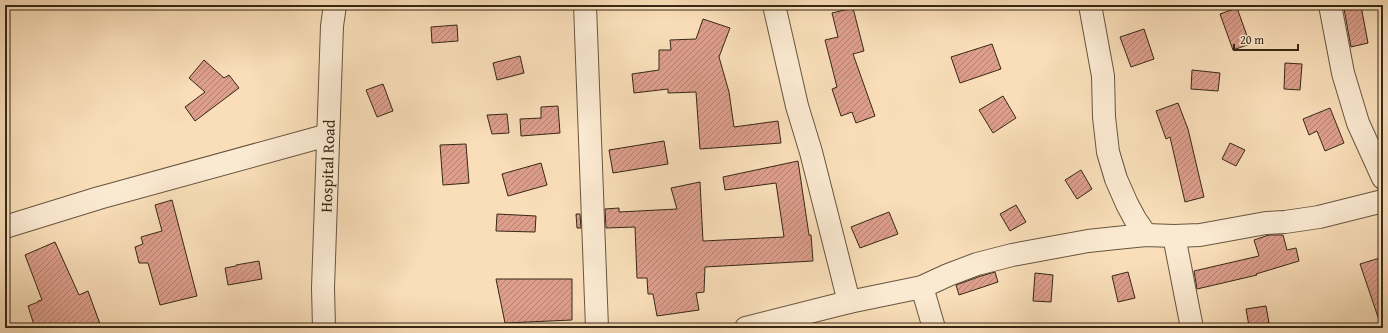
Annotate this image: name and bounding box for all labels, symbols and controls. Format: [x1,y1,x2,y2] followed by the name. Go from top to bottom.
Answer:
[1234,26,1298,52] scale bar
[1240,31,1264,48] text: 20 m
[314,119,341,213] street label: Hospital Road

